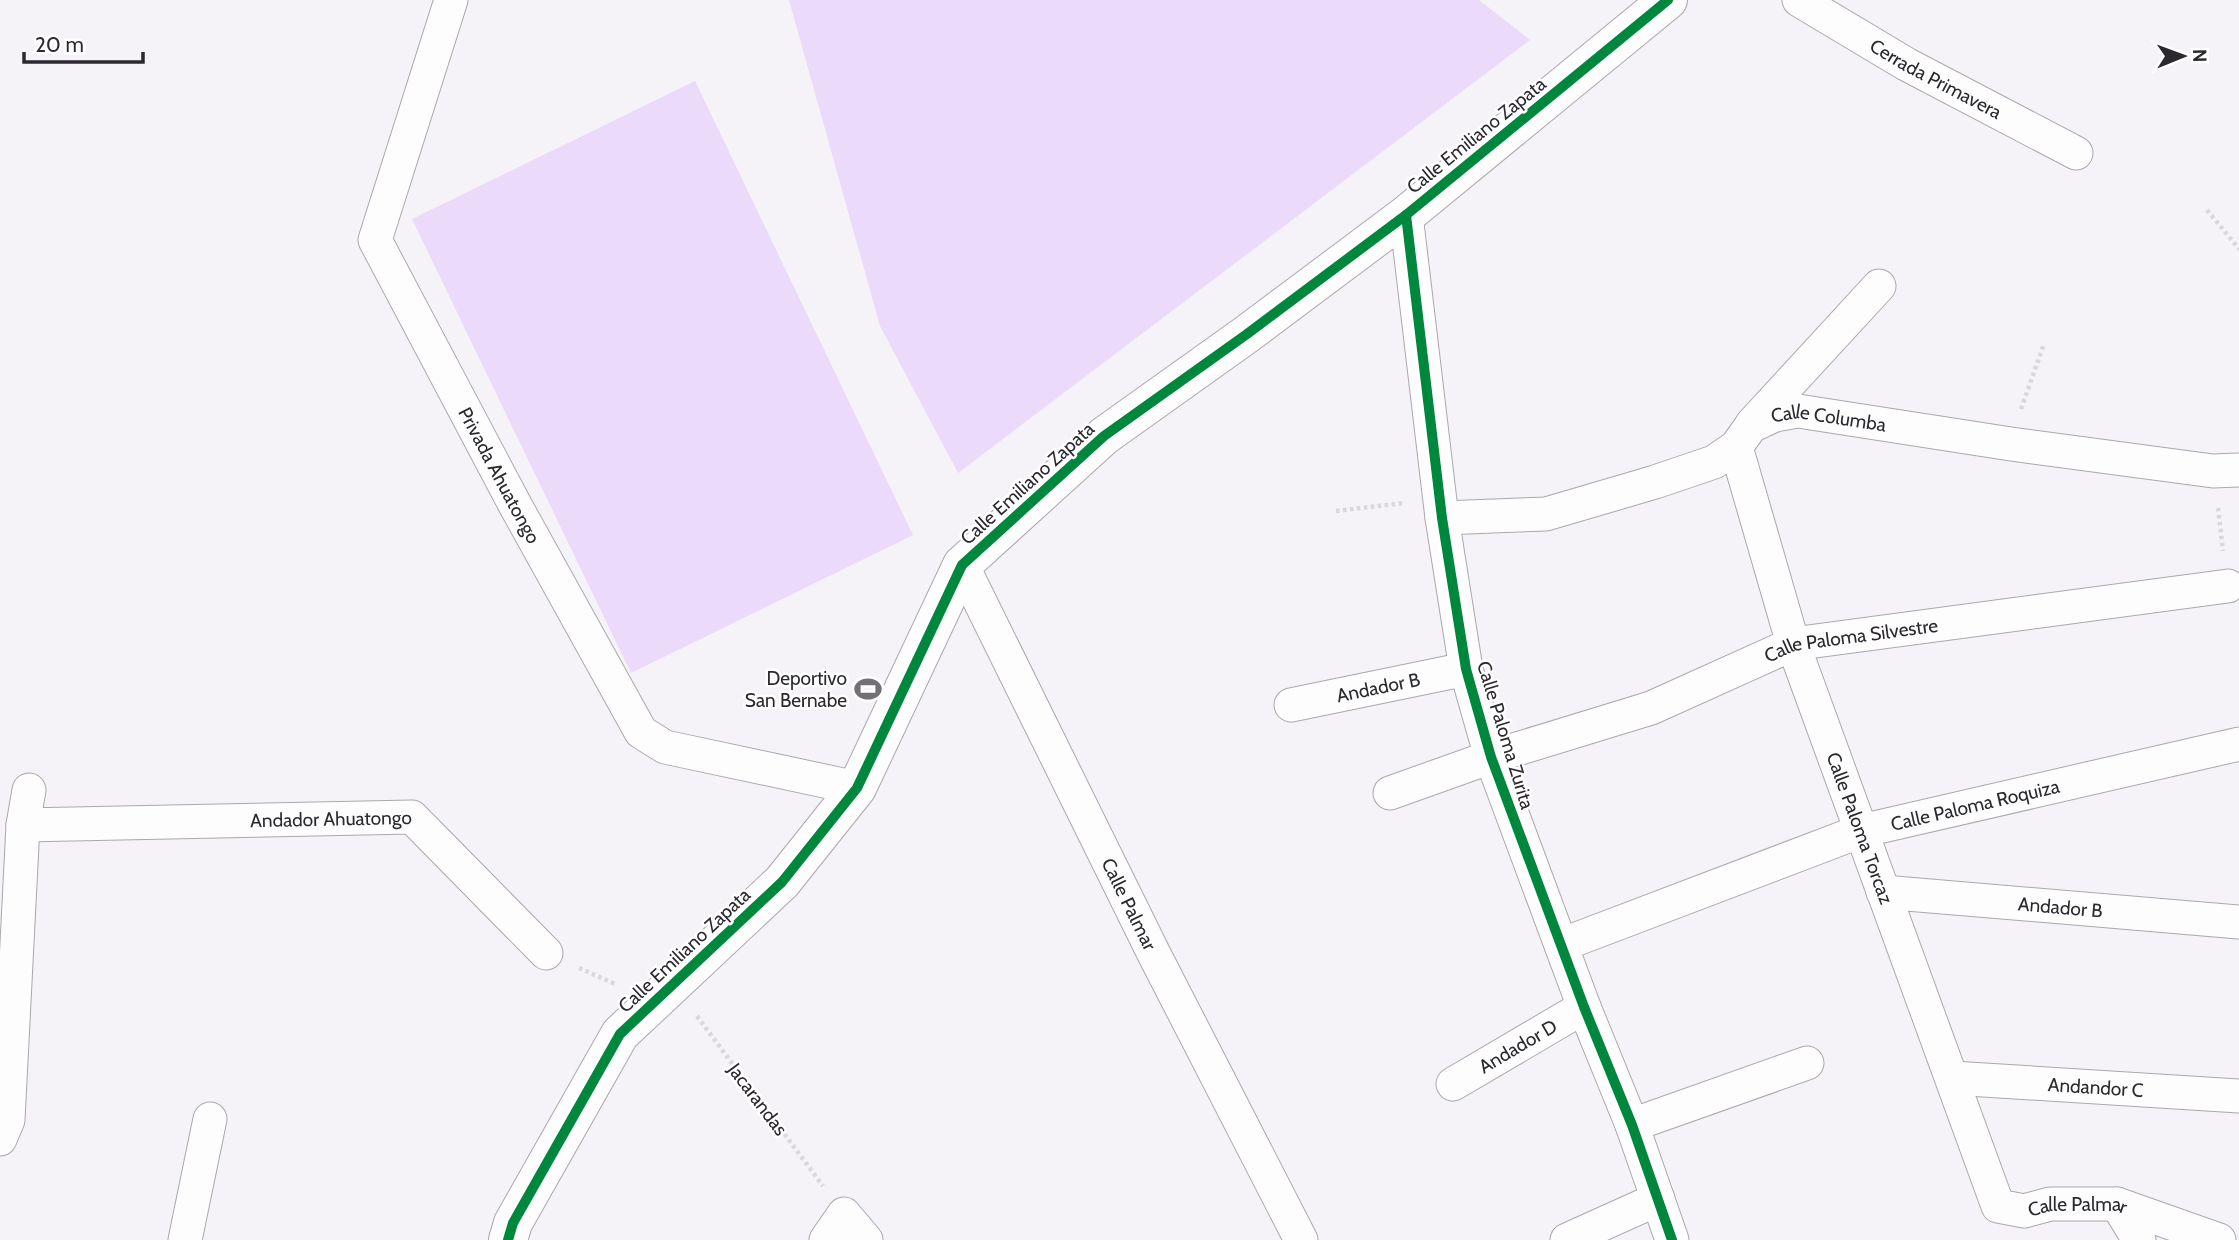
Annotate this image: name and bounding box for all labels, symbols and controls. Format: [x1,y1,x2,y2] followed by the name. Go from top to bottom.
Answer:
[24,21,144,65] scale bar
[2148,21,2218,91] north arrow
[35,32,84,57] text: 20 m
[1866,34,2005,124] street label: Cerrada Primavera
[2188,49,2211,63] text: N
[1402,72,1550,198] street label: Calle Emiliano Zapata
[1769,400,1888,436] street label: Calle Columba
[453,403,545,548] street label: Privada Ahuatongo
[956,417,1099,550] street label: Calle Emiliano Zapata
[1761,614,1939,667] street label: Calle Paloma Silvestre
[1472,658,1539,812] street label: Calle Paloma Zurita
[745,667,847,712] place label: Deportivo San Bernabe
[1334,668,1422,707] street label: Andador B
[853,674,883,704] sports icon: Deportivo San Bernabe
[1821,749,1898,907] street label: Calle Paloma Torcaz
[1889,775,2062,836] street label: Calle Paloma Roquiza
[250,806,412,832] street label: Andador Ahuatongo
[1096,854,1161,954] street label: Calle Palmar
[614,883,755,1017] street label: Calle Emiliano Zapata
[2017,892,2103,922] street label: Andador B
[1475,1014,1561,1078] street label: Andador D
[722,1058,792,1140] street label: Jacarandas
[2047,1073,2144,1102] street label: Andandor C
[2025,1193,2130,1221] street label: Calle Palmar

